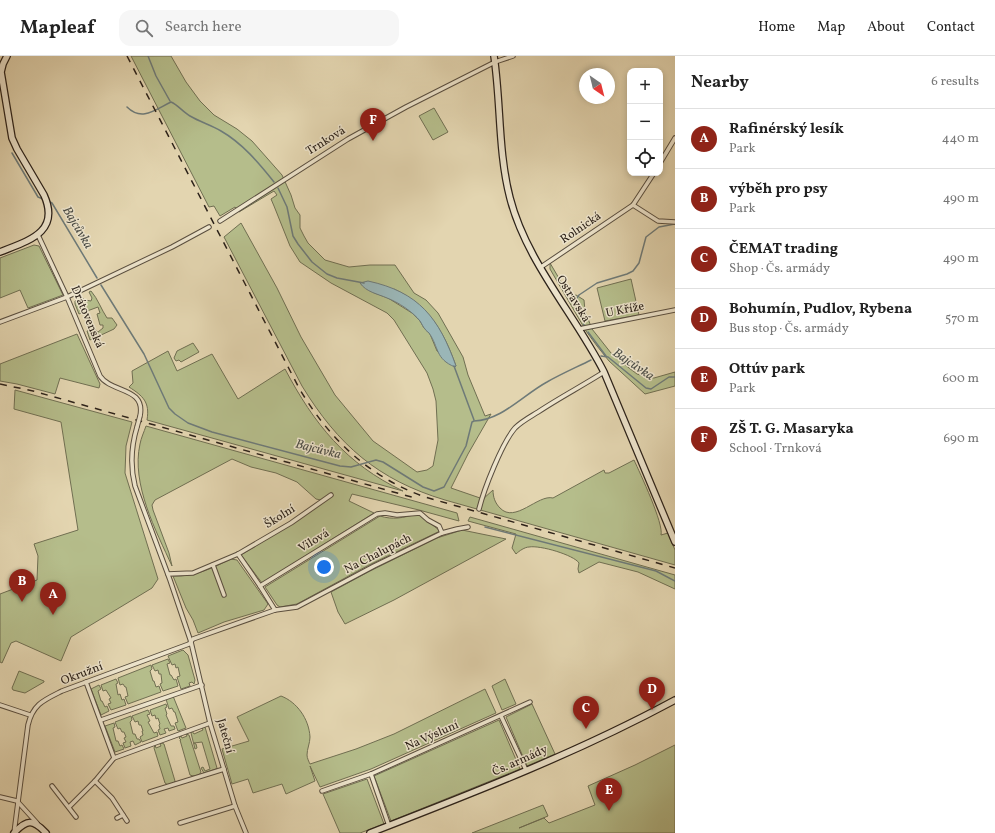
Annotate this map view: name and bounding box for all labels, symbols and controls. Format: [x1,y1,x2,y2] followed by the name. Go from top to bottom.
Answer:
[119,10,399,46] search box
[20,15,95,41] text: Mapleaf
[133,17,155,39] icon: search
[165,17,242,38] text: Search here
[758,18,795,37] text: Home
[817,18,845,37] text: Map
[867,18,905,37] text: About
[927,18,975,37] text: Contact
[579,68,615,104] north arrow
[627,68,663,176] map controls
[627,68,663,104] button: +
[691,71,749,94] text: Nearby
[931,73,979,91] text: 6 results
[627,104,663,140] button: −
[360,108,386,141] pin: F
[729,119,844,140] text: Rafinérský lesík
[303,123,349,159] street label: Trnková
[699,130,709,148] text: A
[942,130,979,148] text: 440 m
[627,140,663,176] button: locate
[729,140,756,158] text: Park
[729,179,828,200] text: výběh pro psy
[700,190,708,208] text: B
[943,190,979,208] text: 490 m
[729,200,756,218] text: Park
[57,203,97,253] water label: Bajcůvka
[557,208,605,248] street label: Rolnická
[729,239,838,260] text: ČEMAT trading
[700,250,708,268] text: C
[943,250,979,268] text: 490 m
[729,260,830,278] text: Shop · Čs. armády
[552,272,594,326] street label: Ostravská
[67,283,107,351] street label: Drátovenská
[604,298,646,322] street label: U Kříže
[729,299,912,320] text: Bohumín, Pudlov, Rybena
[699,310,709,328] text: D
[945,310,979,328] text: 570 m
[729,320,849,338] text: Bus stop · Čs. armády
[609,345,657,385] water label: Bajcůvka
[729,359,805,380] text: Ottúv park
[700,370,708,388] text: E
[942,370,979,388] text: 600 m
[729,380,756,398] text: Park
[729,419,854,440] text: ZŠ T. G. Masaryka
[700,430,708,448] text: F
[943,430,979,448] text: 690 m
[293,436,343,464] water label: Bajcůvka
[729,440,822,458] text: School · Trnková
[261,500,299,533] street label: Školní
[296,526,332,556] street label: Vilová
[342,530,414,578] street label: Na Chalupách
[314,557,334,577] your location
[9,569,35,602] pin: B
[40,582,66,615] pin: A
[59,659,106,689] street label: Okružní
[639,677,665,710] pin: D
[573,696,599,729] pin: C
[212,717,238,756] street label: Jateční
[403,717,462,755] street label: Na Výsluní
[489,741,551,780] street label: Čs. armády
[596,778,622,811] pin: E

